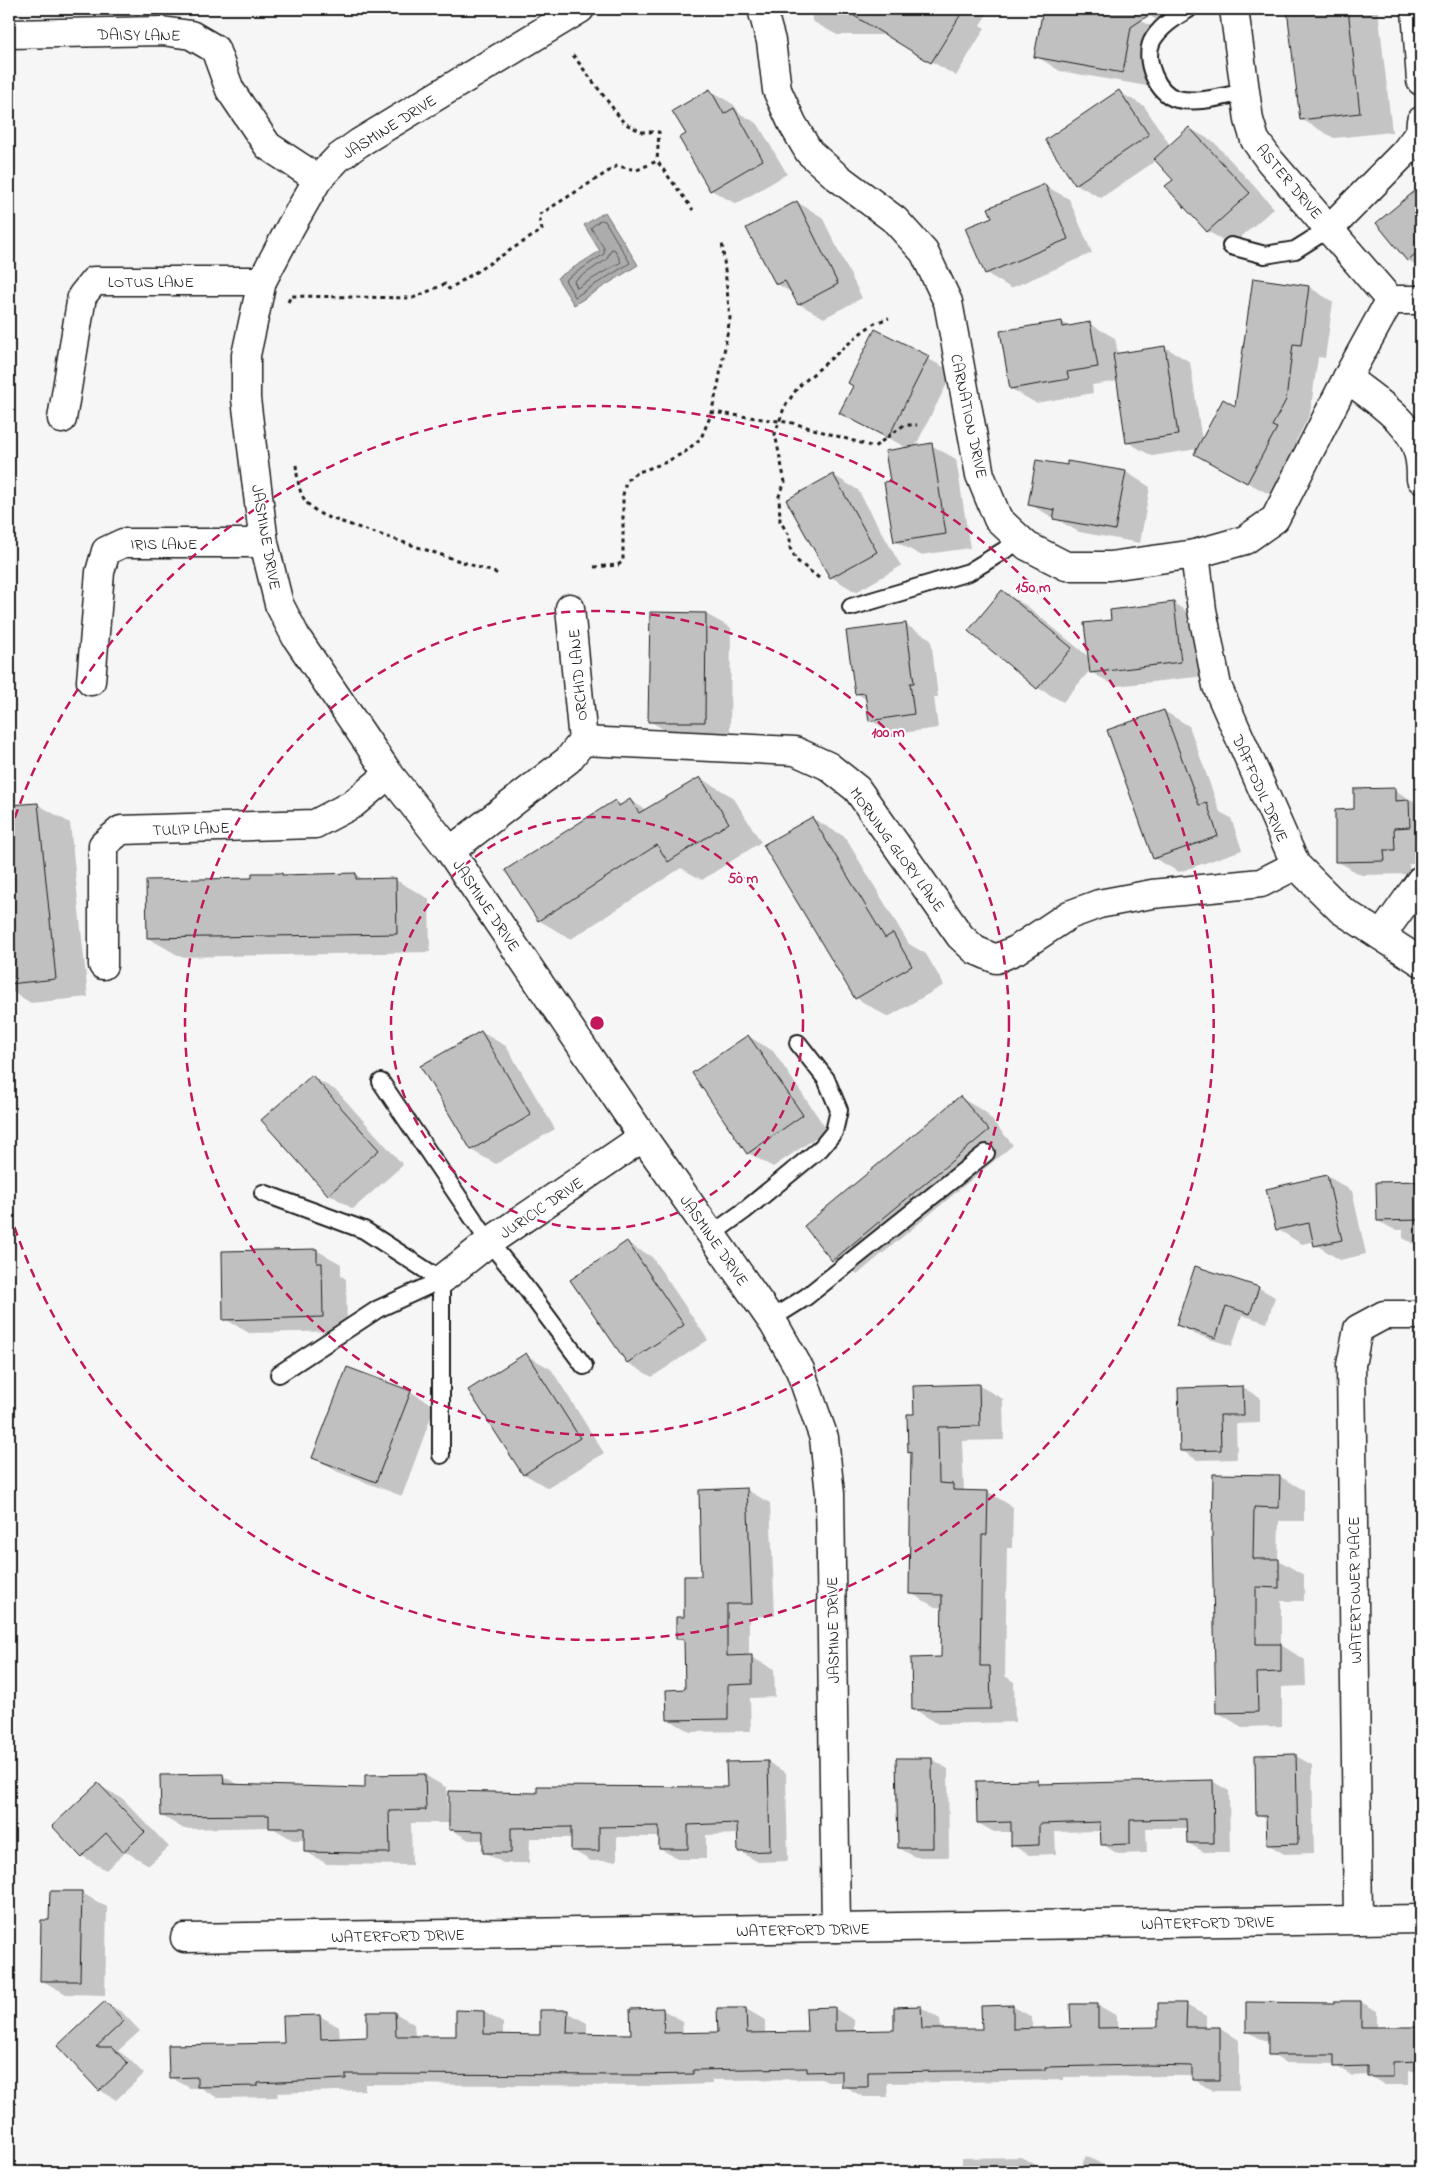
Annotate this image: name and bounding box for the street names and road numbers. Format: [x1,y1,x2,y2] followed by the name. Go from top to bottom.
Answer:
[96,23,181,49] street label: DAISY LANE
[339,89,442,166] street label: JASMINE DRIVE
[1250,139,1327,225] street label: ASTER DRIVE
[108,271,194,295] street label: LOTUS LANE
[943,352,993,481] street label: CARNATION DRIVE
[244,483,286,592] street label: JASMINE DRIVE
[131,533,197,557] street label: IRIS LANE
[563,628,595,722] street label: ORCHID LANE
[1224,730,1294,846] street label: DAFFODIL DRIVE
[843,783,950,918] street label: MORNING GLORY LANE
[152,817,230,843] street label: TULIP LANE
[446,855,525,957] street label: JASMINE DRIVE
[495,1172,589,1246] street label: JURICIC DRIVE
[673,1191,754,1292] street label: JASMINE DRIVE
[1343,1516,1369,1664] street label: WATERTOWER PLACE
[821,1577,847,1683] street label: JASMINE DRIVE
[1141,1911,1275,1937] street label: WATERFORD DRIVE
[736,1918,870,1944] street label: WATERFORD DRIVE
[331,1924,465,1950] street label: WATERFORD DRIVE

